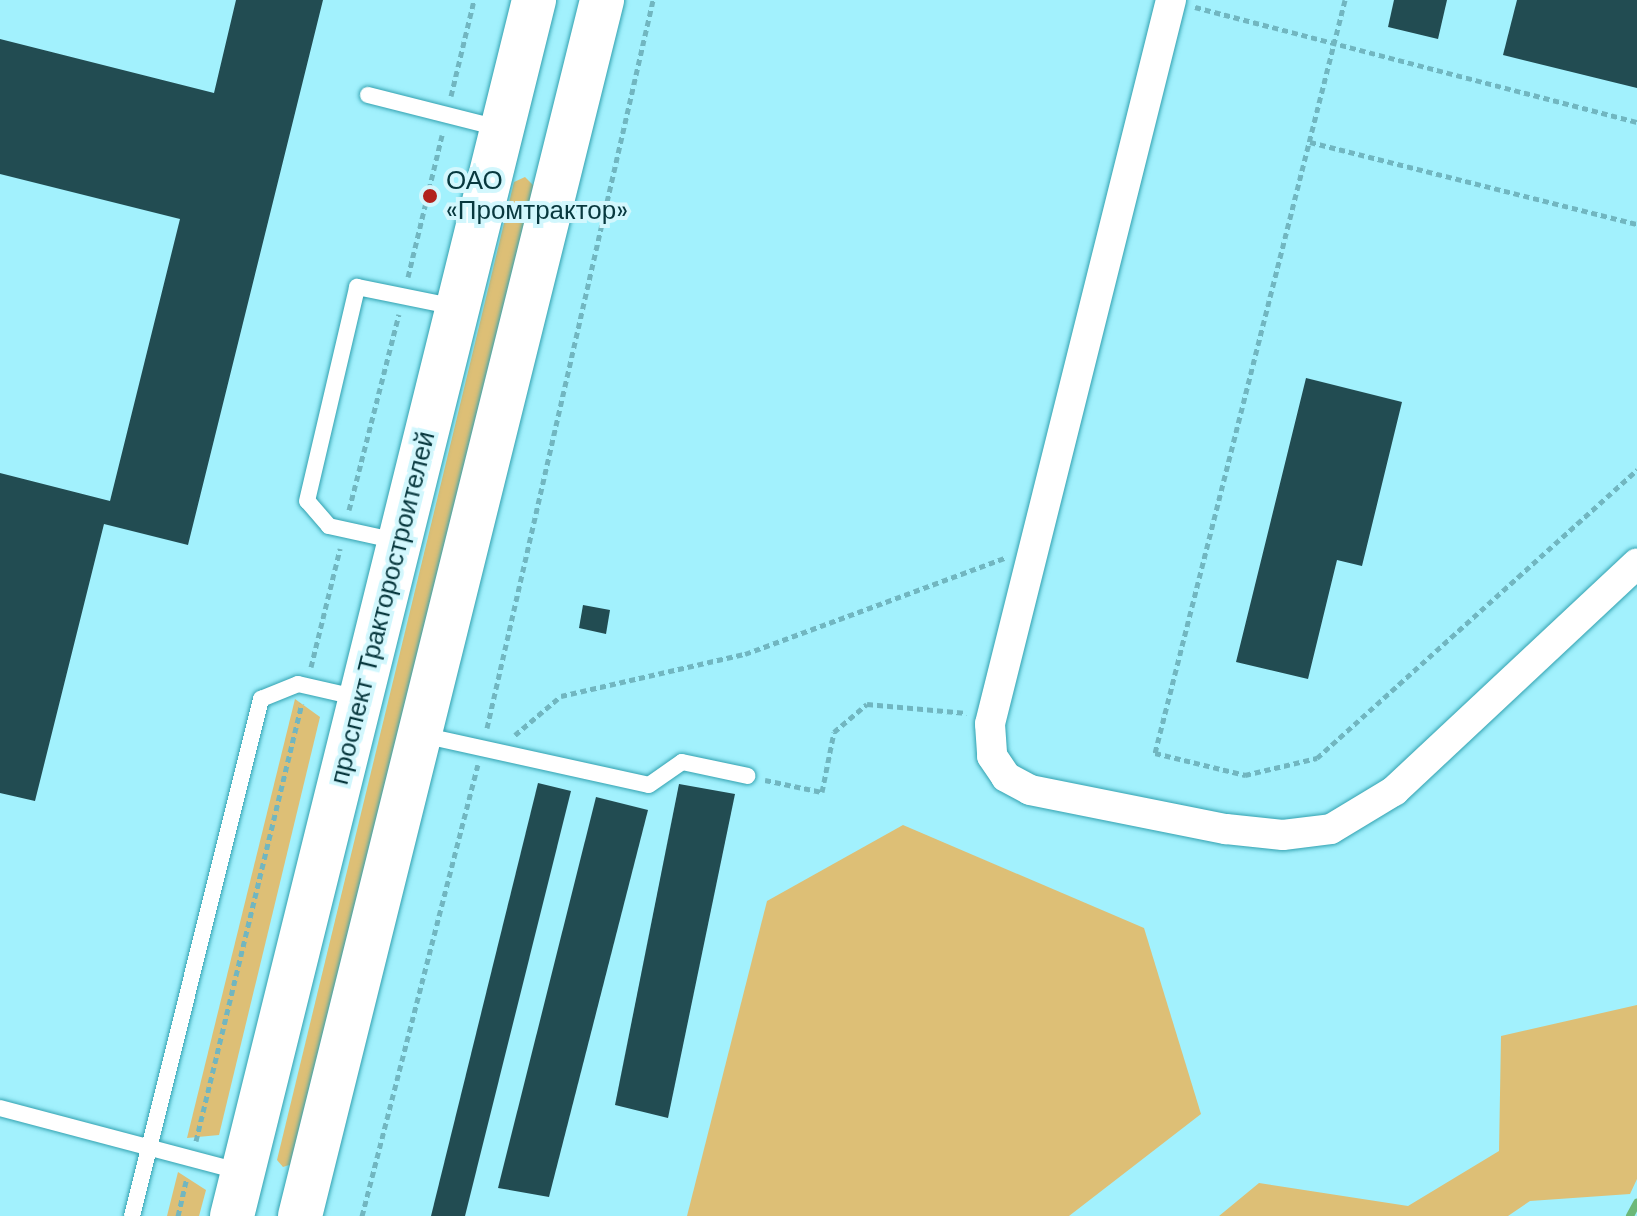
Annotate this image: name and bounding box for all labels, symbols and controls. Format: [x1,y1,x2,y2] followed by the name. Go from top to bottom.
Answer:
[446,165,628,226] place label: ОАО «Промтрактор»
[421,187,439,205] marker: ОАО «Промтрактор»
[324,428,442,788] street label: проспект Тракторостроителей

